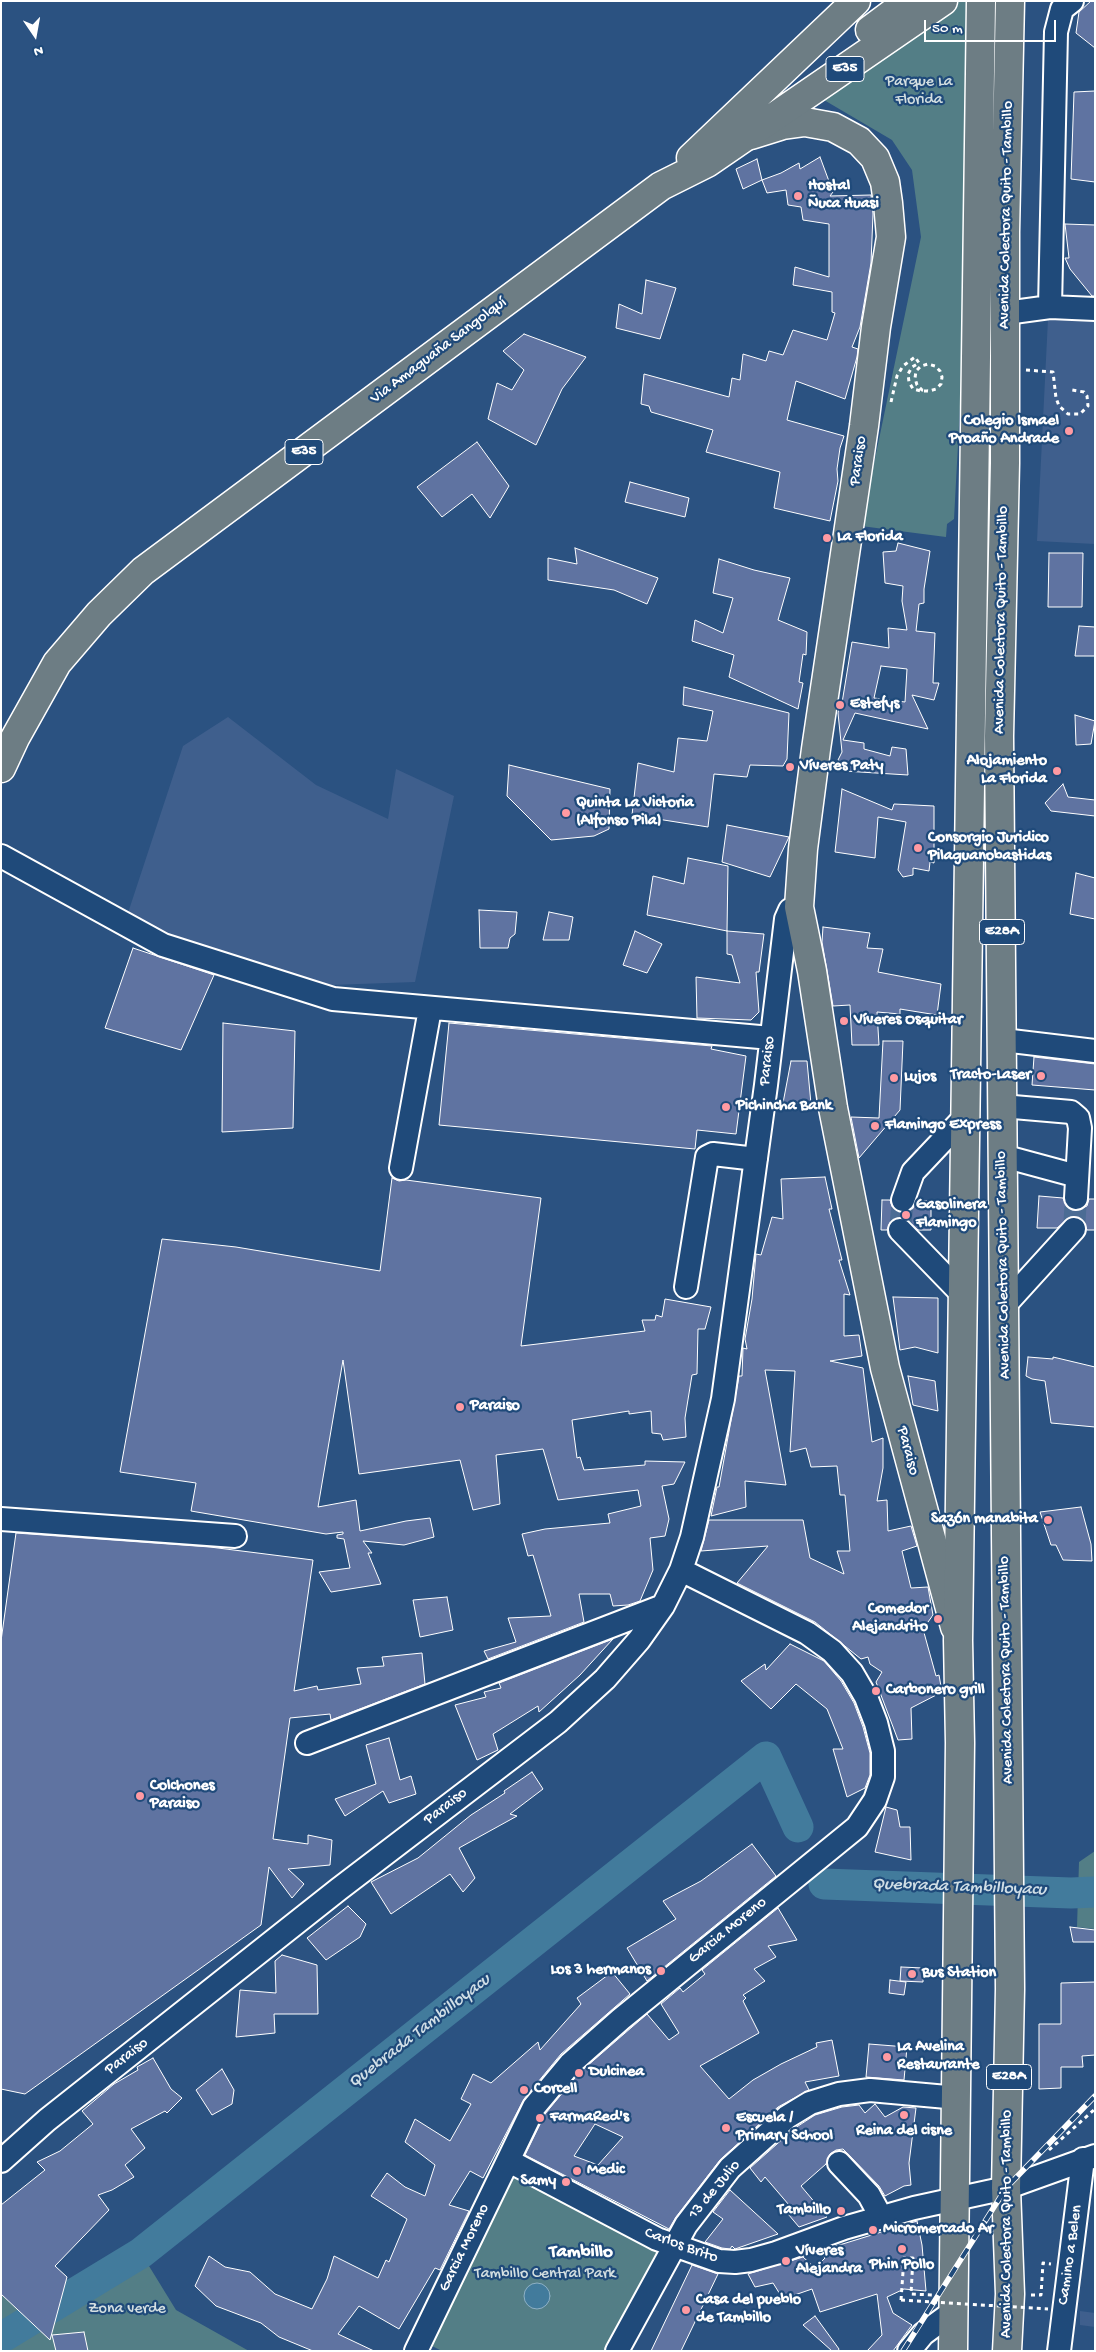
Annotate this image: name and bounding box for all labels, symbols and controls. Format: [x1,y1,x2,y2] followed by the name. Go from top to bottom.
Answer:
[10,10,60,60] north arrow
[926,10,1058,42] scale bar
[932,20,963,38] text: 50 m
[32,41,44,59] text: N
[826,56,864,82] road number: E35
[885,73,953,111] park label: Parque La Florida
[995,101,1019,329] street label: Avenida Colectora Quito - Tambillo
[808,177,879,215] place label: Hostal Ñuca Huasi
[792,190,804,202] marker: Hostal Ñuca Huasi
[367,293,511,409] street label: Via Amaguaña Sangolquí
[949,412,1059,450] place label: Colegio Ismael Proaño Andrade
[1063,425,1075,437] marker: Colegio Ismael Proaño Andrade
[846,435,872,487] street label: Paraiso
[285,440,323,464] road number: E35
[990,506,1014,734] street label: Avenida Colectora Quito - Tambillo
[837,528,903,548] place label: La Florida
[821,532,833,544] marker: La Florida
[850,695,899,715] place label: Estefys
[834,699,846,711] marker: Estefys
[967,752,1047,790] place label: Alojamiento La Florida
[800,757,883,777] place label: Víveres Paty
[784,761,796,773] marker: Víveres Paty
[1051,765,1063,777] marker: Alojamiento La Florida
[576,794,694,832] place label: Quinta La Victoria (Alfonso Pila)
[560,807,572,819] marker: Quinta La Victoria (Alfonso Pila)
[928,829,1051,867] place label: Consorgio Juridico Pilaguanobastidas
[912,842,924,854] marker: Consorgio Juridico Pilaguanobastidas
[980,920,1024,944] road number: E28A
[854,1011,962,1031] place label: Víveres Osquitar
[838,1015,850,1027] marker: Víveres Osquitar
[756,1035,780,1087] street label: Paraiso
[950,1066,1031,1086] place label: Tracto-Laser
[904,1068,936,1088] place label: Lujos
[1035,1070,1047,1082] marker: Tracto-Laser
[888,1072,900,1084] marker: Lujos
[736,1097,832,1117] place label: Pichincha Bank
[720,1101,732,1113] marker: Pichincha Bank
[885,1116,1001,1136] place label: Flamingo Express
[869,1120,881,1132] marker: Flamingo Express
[992,1151,1016,1379] street label: Avenida Colectora Quito - Tambillo
[916,1196,987,1234] place label: Gasolinera Flamingo
[900,1209,912,1221] marker: Gasolinera Flamingo
[470,1397,520,1417] place label: Paraiso
[454,1401,466,1413] marker: Paraiso
[891,1424,923,1478] street label: Paraiso
[931,1510,1038,1530] place label: Sazón manabita
[1042,1514,1054,1526] marker: Sazón manabita
[995,1556,1019,1784] street label: Avenida Colectora Quito - Tambillo
[852,1600,928,1638] place label: Comedor Alejandrito
[932,1613,944,1625] marker: Comedor Alejandrito
[886,1681,985,1701] place label: Carbonero grill
[870,1685,882,1697] marker: Carbonero grill
[150,1777,215,1815] place label: Colchones Paraiso
[420,1784,472,1830] street label: Paraiso
[134,1790,146,1802] marker: Colchones Paraiso
[872,1874,1046,1902] water label: Quebrada Tambilloyacu
[685,1894,771,1968] street label: Garcia Moreno
[551,1961,651,1981] place label: Los 3 hermanos
[922,1964,996,1984] place label: Bus Station
[655,1965,667,1977] marker: Los 3 hermanos
[906,1968,918,1980] marker: Bus Station
[345,1970,495,2094] water label: Quebrada Tambilloyacu
[101,2034,153,2080] street label: Paraiso
[897,2038,979,2076] place label: La Avelina Restaurante
[881,2051,893,2063] marker: La Avelina Restaurante
[589,2063,644,2083] place label: Dulcinea
[986,2064,1032,2090] road number: E28A
[573,2067,585,2079] marker: Dulcinea
[534,2080,577,2100] place label: Corcell
[518,2084,530,2096] marker: Corcell
[550,2108,629,2128] place label: FarmaRed's
[736,2109,833,2147] place label: Escuela / Primary School
[898,2109,910,2121] marker: Reina del cisne
[998,2110,1018,2338] street label: Avenida Colectora Quito - Tambillo
[534,2112,546,2124] marker: FarmaRed's
[720,2122,732,2134] marker: Escuela / Primary School
[856,2122,952,2142] place label: Reina del cisne
[685,2157,745,2223] street label: 13 de Julio
[587,2161,625,2181] place label: Medic
[571,2165,583,2177] marker: Medic
[520,2172,556,2192] place label: Samy
[560,2176,572,2188] marker: Samy
[435,2201,495,2295] street label: Garcia Moreno
[777,2201,831,2221] place label: Tambillo
[1054,2204,1088,2306] street label: Camino a Belen
[835,2205,847,2217] marker: Tambillo
[883,2220,993,2240] place label: Micromercado Ar
[642,2224,720,2268] street label: Carlos Brito
[867,2224,879,2236] marker: Micromercado Ar
[549,2242,613,2264] district label: Tambillo
[796,2242,862,2280] place label: Víveres Alejandra
[896,2243,908,2255] marker: Phin Pollo
[780,2255,792,2267] marker: Víveres Alejandra
[870,2256,934,2276] place label: Phin Pollo
[475,2265,615,2285] park label: Tambillo Central Park
[696,2291,801,2329] place label: Casa del pueblo de Tambillo
[88,2300,166,2320] park label: Zona verde
[680,2304,692,2316] marker: Casa del pueblo de Tambillo

